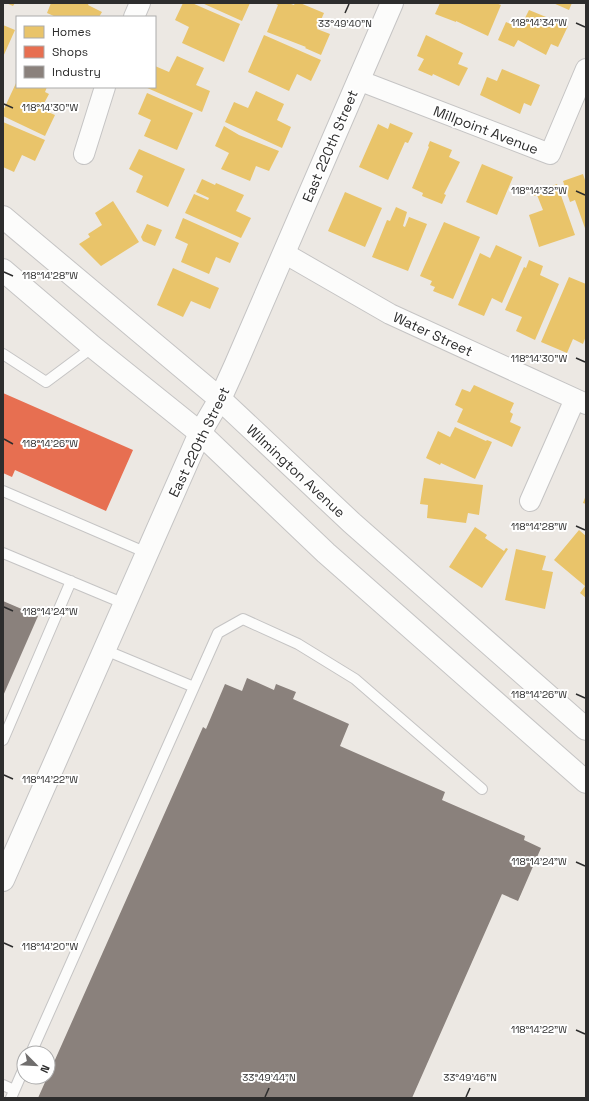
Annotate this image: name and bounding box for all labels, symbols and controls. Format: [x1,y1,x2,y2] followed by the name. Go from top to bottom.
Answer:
[16,16,156,88] legend
[511,16,567,29] text: 118°14'34"W
[318,17,372,30] text: 33°49'40"N
[52,24,91,40] text: Homes
[52,44,88,60] text: Shops
[52,64,101,80] text: Industry
[298,87,362,205] street label: East 220th Street
[22,101,78,114] text: 118°14'30"W
[431,102,541,158] street label: Millpoint Avenue
[511,184,567,197] text: 118°14'32"W
[22,269,78,282] text: 118°14'28"W
[390,308,476,360] street label: Water Street
[511,352,567,365] text: 118°14'30"W
[165,384,233,500] street label: East 220th Street
[243,421,349,521] street label: Wilmington Avenue
[22,437,78,450] text: 118°14'26"W
[511,520,567,533] text: 118°14'28"W
[22,605,78,618] text: 118°14'24"W
[511,688,567,701] text: 118°14'26"W
[22,773,78,786] text: 118°14'22"W
[511,855,567,868] text: 118°14'24"W
[22,940,78,953] text: 118°14'20"W
[511,1023,567,1036] text: 118°14'22"W
[16,1045,56,1085] north arrow
[37,1063,53,1075] text: N
[242,1071,296,1084] text: 33°49'44"N
[443,1071,497,1084] text: 33°49'46"N

